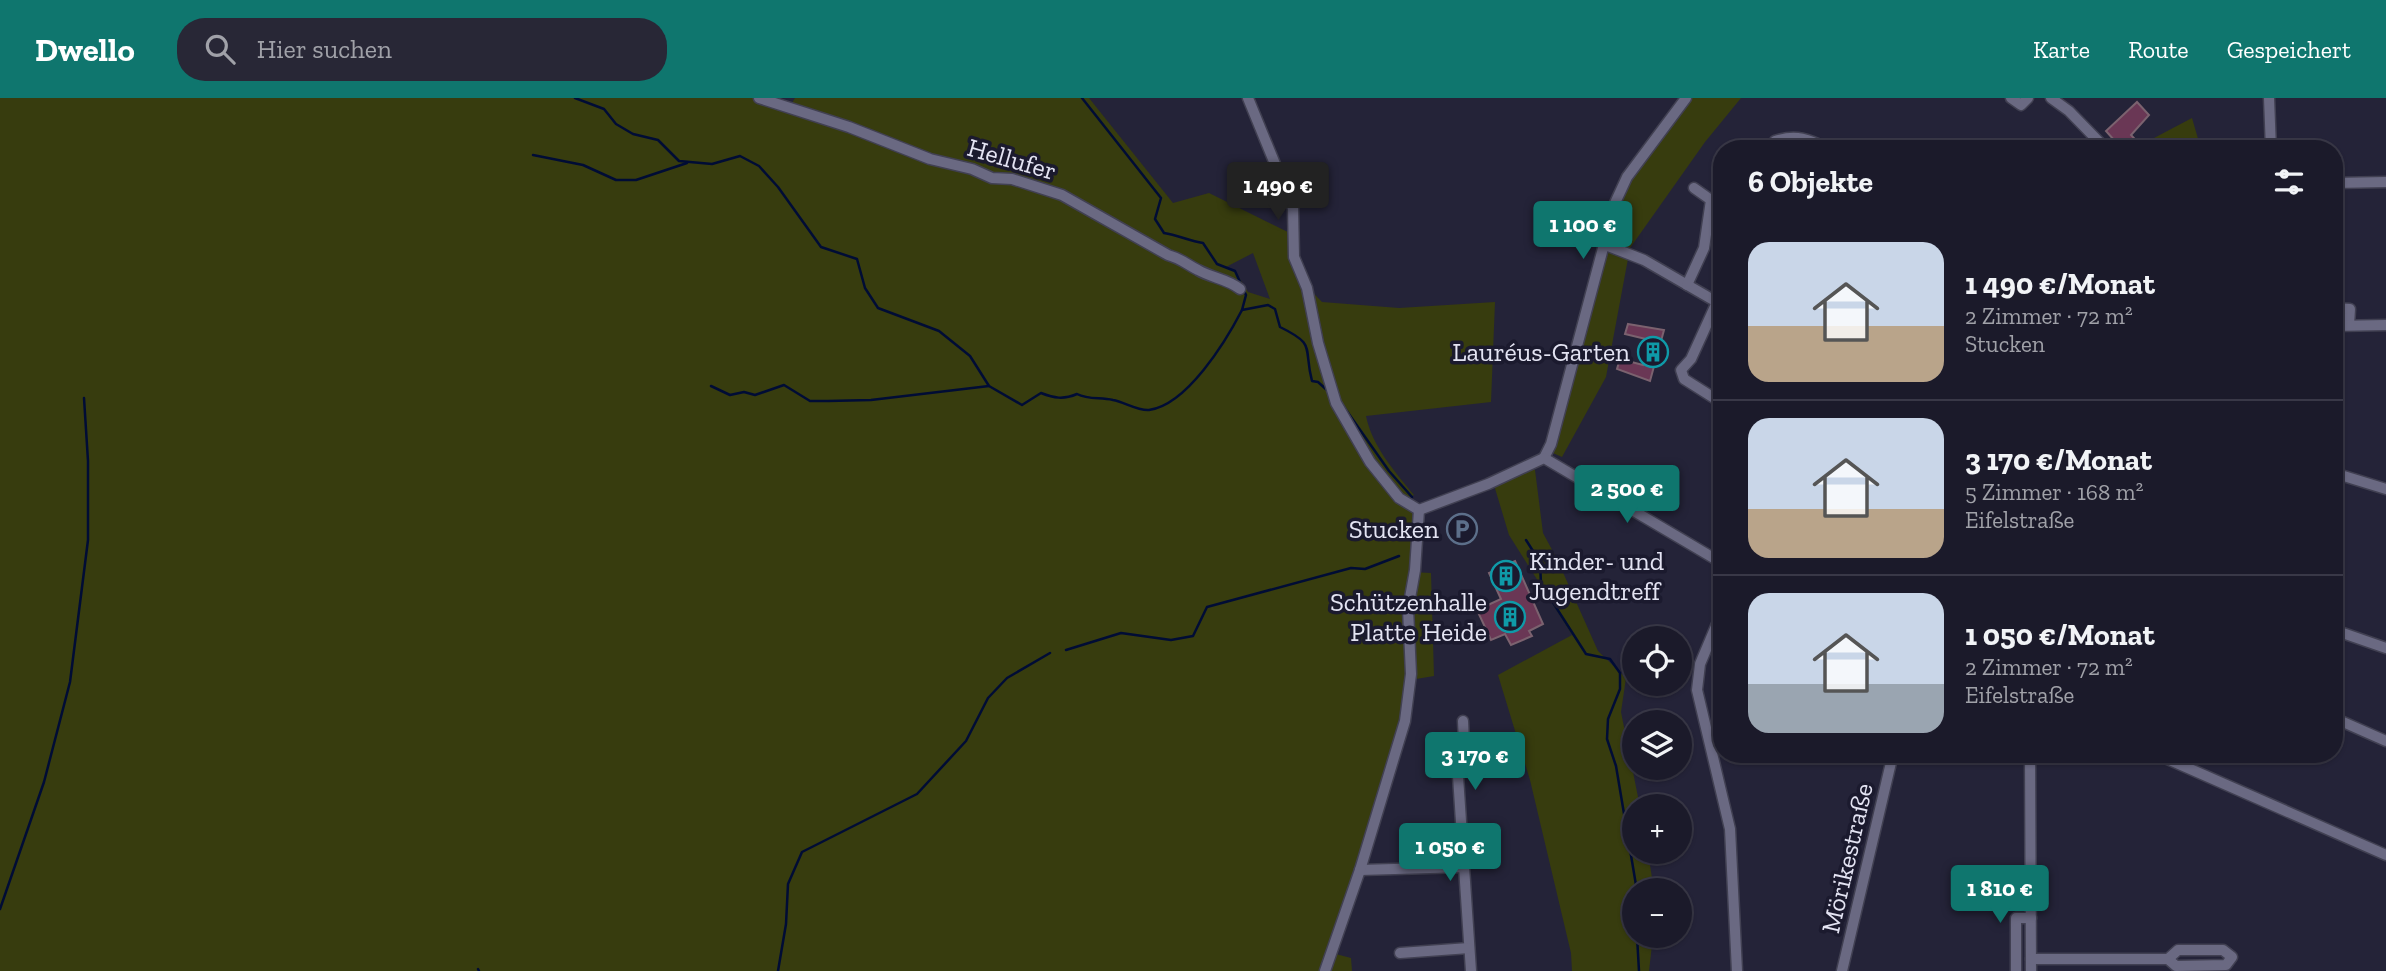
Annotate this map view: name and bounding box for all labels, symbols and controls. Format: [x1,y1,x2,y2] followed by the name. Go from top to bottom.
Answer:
[177,18,667,81] search box
[35,30,135,69] text: Dwello
[201,30,239,68] icon: search
[257,33,392,65] text: Hier suchen
[2033,35,2090,64] text: Karte
[2128,35,2189,64] text: Route
[2227,35,2351,64] text: Gespeichert
[964,131,1060,187] street label: Hellufer
[1213,162,1343,222] pin: 1 490 €
[2270,163,2308,201] icon: filters
[1748,164,1873,200] text: 6 Objekte
[1243,171,1313,199] text: 1 490 €
[1518,202,1648,261] pin: 1 100 €
[1549,210,1617,238] text: 1 100 €
[1965,266,2155,302] text: 1 490 €/Monat
[1804,270,1888,354] icon: home
[1965,302,2133,330] text: 2 Zimmer · 72 m²
[1965,330,2045,358] text: Stucken
[1636,335,1670,369] building icon: Lauréus-Garten
[1452,336,1630,368] place label: Lauréus-Garten
[1965,442,2152,478] text: 3 170 €/Monat
[1804,446,1888,530] icon: home
[1562,466,1692,525] pin: 2 500 €
[1590,474,1664,502] text: 2 500 €
[1965,478,2143,506] text: 5 Zimmer · 168 m²
[1965,506,2074,534] text: Eifelstraße
[1445,512,1479,546] parking icon: Stucken
[1349,513,1439,545] place label: Stucken
[1529,545,1664,607] place label: Kinder- und Jugendtreff
[1489,559,1523,593] building icon: Kinder- und Jugendtreff
[1330,586,1487,648] place label: Schützenhalle Platte Heide
[1493,600,1527,634] building icon: Schützenhalle Platte Heide
[1965,617,2155,653] text: 1 050 €/Monat
[1804,621,1888,705] icon: home
[1622,626,1692,948] map controls
[1622,626,1692,696] button: locate
[1965,653,2133,681] text: 2 Zimmer · 72 m²
[1965,681,2074,709] text: Eifelstraße
[1622,710,1692,780] button: layers
[1410,732,1540,792] pin: 3 170 €
[1441,741,1509,769] text: 3 170 €
[1814,780,1880,936] street label: Mörikestraße
[1622,794,1692,864] button: +
[1385,824,1515,883] pin: 1 050 €
[1415,832,1485,860] text: 1 050 €
[1935,866,2065,925] pin: 1 810 €
[1967,874,2033,902] text: 1 810 €
[1622,878,1692,948] button: −

